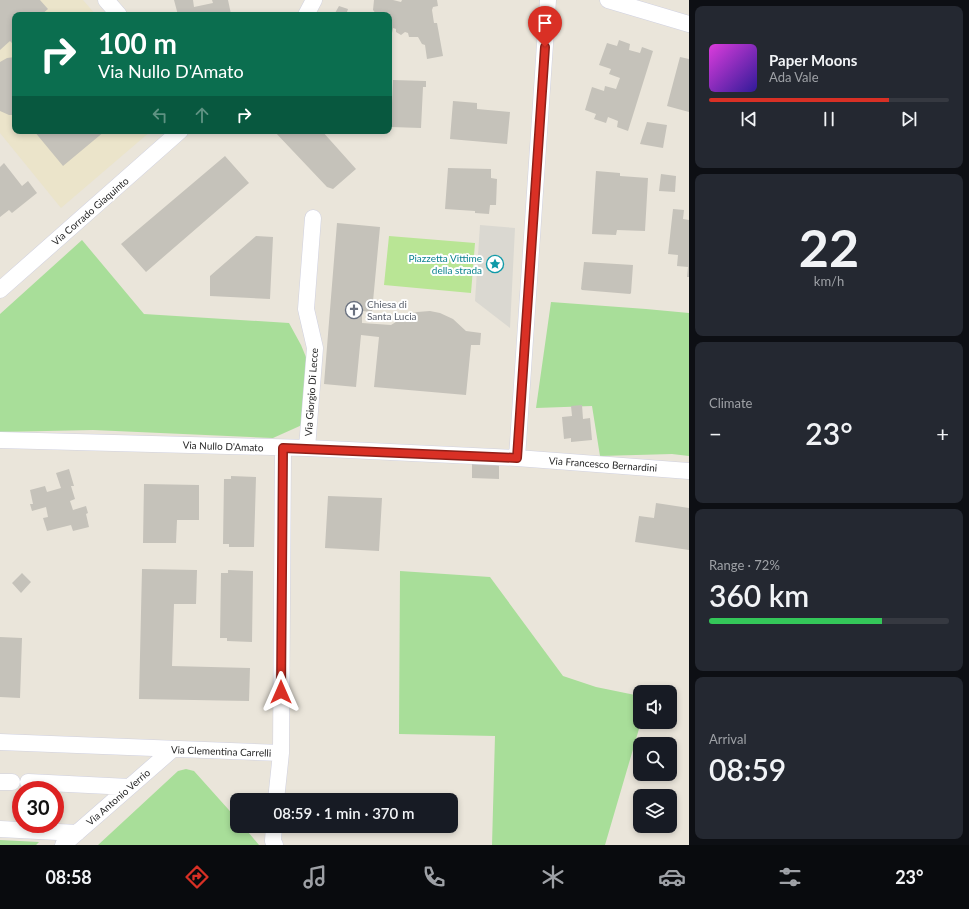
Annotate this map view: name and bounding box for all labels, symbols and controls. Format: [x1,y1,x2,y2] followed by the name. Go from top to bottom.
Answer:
[528,6,562,47] pin
[534,12,556,34] icon: arrive
[98,26,177,60] text: 100 m
[32,28,84,80] icon: right
[769,51,857,69] text: Paper Moons
[98,60,244,82] text: Via Nullo D'Amato
[769,69,819,85] text: Ada Vale
[149,104,171,126] icon: left
[191,104,213,126] icon: ahead
[233,104,255,126] icon: right
[738,108,760,130] icon: previous
[818,108,840,130] icon: pause
[898,108,920,130] icon: next
[49,174,131,248] street label: Via Corrado Giaquinto
[799,216,859,278] text: 22
[408,252,482,276] place label: Piazzetta Vittime della strada
[485,254,505,274] place icon: Piazzetta Vittime della strada
[814,273,844,289] text: km/h
[367,298,417,322] place label: Chiesa di Santa Lucia
[344,300,364,320] church icon: Chiesa di Santa Lucia
[302,347,320,437] street label: Via Giorgio Di Lecce
[709,395,752,411] text: Climate
[805,415,853,451] text: 23°
[709,420,722,447] text: −
[936,420,949,447] text: +
[182,439,264,453] street label: Via Nullo D'Amato
[548,454,658,474] street label: Via Francesco Bernardini
[709,557,780,573] text: Range · 72%
[709,577,809,613] text: 360 km
[260,671,302,713] position arrow
[633,685,677,833] map controls
[633,685,677,729] button: sound
[709,731,746,747] text: Arrival
[633,737,677,781] button: search
[171,743,271,759] street label: Via Clementina Carrelli
[709,751,786,787] text: 08:59
[84,766,153,828] street label: Via Antonio Verrio
[12,781,64,833] speed limit sign: 30
[633,789,677,833] button: layers
[274,804,414,822] text: 08:59 · 1 min · 370 m
[183,863,211,891] icon: directions
[301,863,329,891] icon: music
[420,863,448,891] icon: phone
[539,863,567,891] icon: climate
[658,863,686,891] icon: car
[776,863,804,891] icon: filters
[45,866,92,888] text: 08:58
[895,866,924,888] text: 23°

